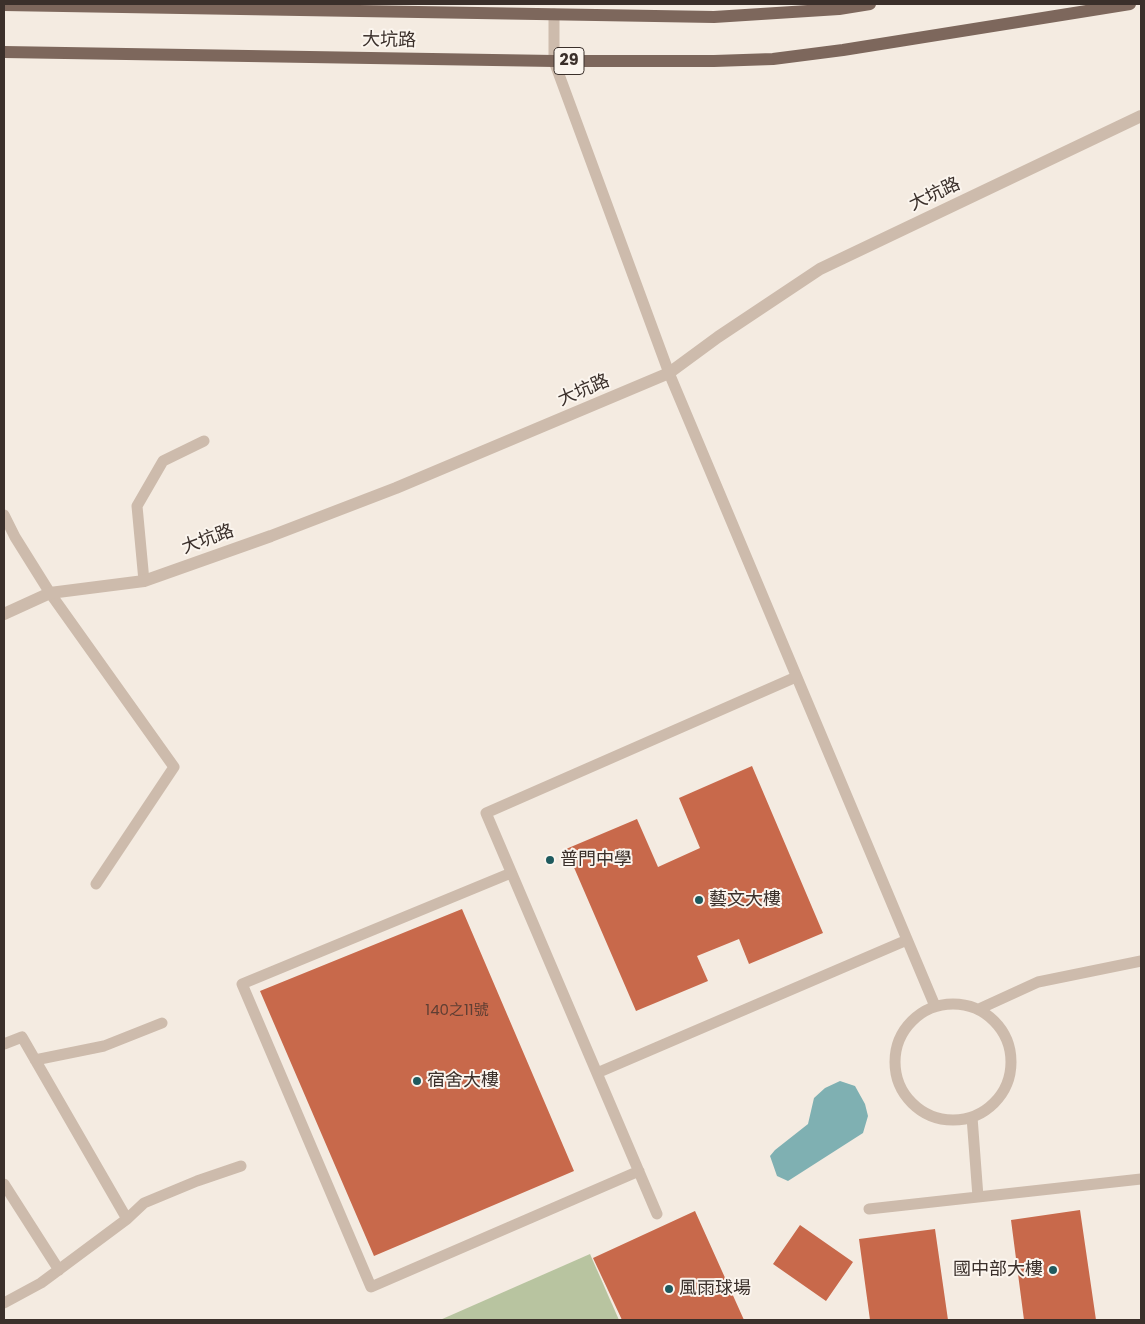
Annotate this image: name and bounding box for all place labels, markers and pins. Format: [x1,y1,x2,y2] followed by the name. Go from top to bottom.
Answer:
[560,849,632,871] place label: 普門中學
[544,854,556,866] marker: 普門中學
[709,889,781,911] place label: 藝文大樓
[693,894,705,906] marker: 藝文大樓
[427,1070,499,1092] place label: 宿舍大樓
[411,1075,423,1087] marker: 宿舍大樓
[953,1259,1043,1281] place label: 國中部大樓
[1047,1264,1059,1276] marker: 國中部大樓
[679,1278,751,1300] place label: 風雨球場
[663,1283,675,1295] marker: 風雨球場

